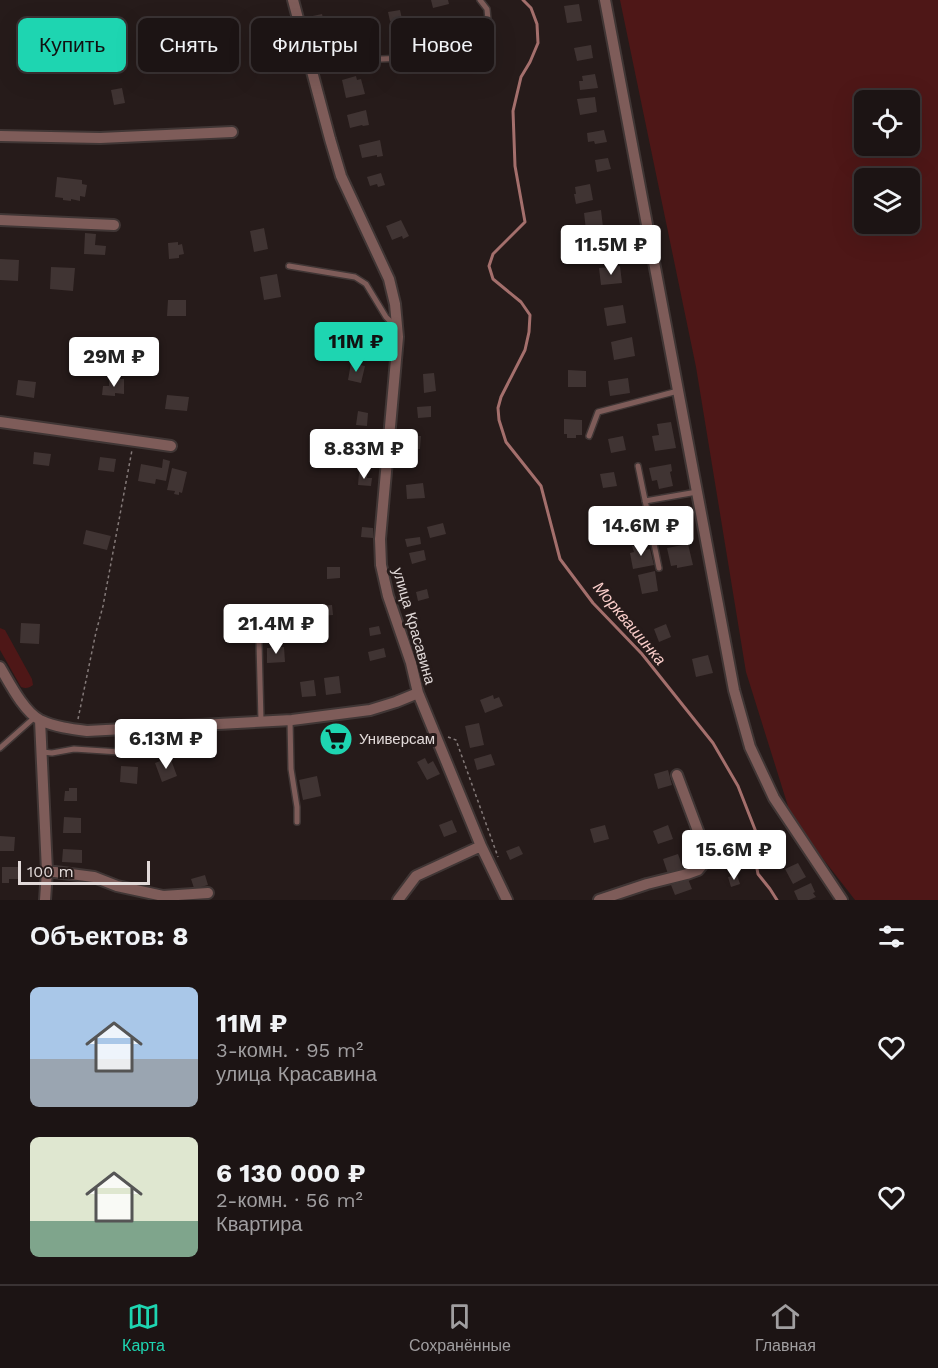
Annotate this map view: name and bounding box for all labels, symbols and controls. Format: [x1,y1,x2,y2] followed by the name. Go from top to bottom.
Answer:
[18,18,126,72] chip: Купить
[138,18,239,72] chip: Снять
[251,18,379,72] chip: Фильтры
[391,18,494,72] chip: Новое
[854,90,920,234] map controls
[854,90,920,156] button: locate
[854,168,920,234] button: layers
[556,225,666,276] pin: 11.5M ₽
[575,232,647,256] text: 11.5M ₽
[314,322,398,373] pin: 11M ₽
[329,329,383,353] text: 11M ₽
[72,337,156,388] pin: 29M ₽
[83,344,145,368] text: 29M ₽
[309,429,419,480] pin: 8.83M ₽
[324,436,404,460] text: 8.83M ₽
[586,506,696,557] pin: 14.6M ₽
[602,513,680,537] text: 14.6M ₽
[389,566,439,687] street label: улица Красавина
[589,578,670,669] water label: Морквашинка
[221,604,331,655] pin: 21.4M ₽
[238,611,314,635] text: 21.4M ₽
[111,719,221,770] pin: 6.13M ₽
[318,721,354,757] supermarket icon: Универсам
[129,726,203,750] text: 6.13M ₽
[359,730,435,748] place label: Универсам
[679,830,789,881] pin: 15.6M ₽
[696,837,772,861] text: 15.6M ₽
[18,858,150,886] scale bar
[27,862,74,881] text: 100 m
[875,920,908,953] icon: filters
[30,921,189,951] text: Объектов: 8
[216,1008,287,1038] text: 11M ₽
[78,1011,150,1083] icon: home
[875,1031,908,1064] icon: heart
[216,1038,363,1062] text: 3-комн. · 95 m²
[216,1062,377,1086] text: улица Красавина
[216,1158,366,1188] text: 6 130 000 ₽
[78,1161,150,1233] icon: home
[875,1181,908,1214] icon: heart
[216,1188,363,1212] text: 2-комн. · 56 m²
[216,1212,302,1236] text: Квартира
[122,1300,165,1355] tab: Карта
[409,1300,511,1355] tab: Сохранённые
[755,1300,816,1355] tab: Главная

